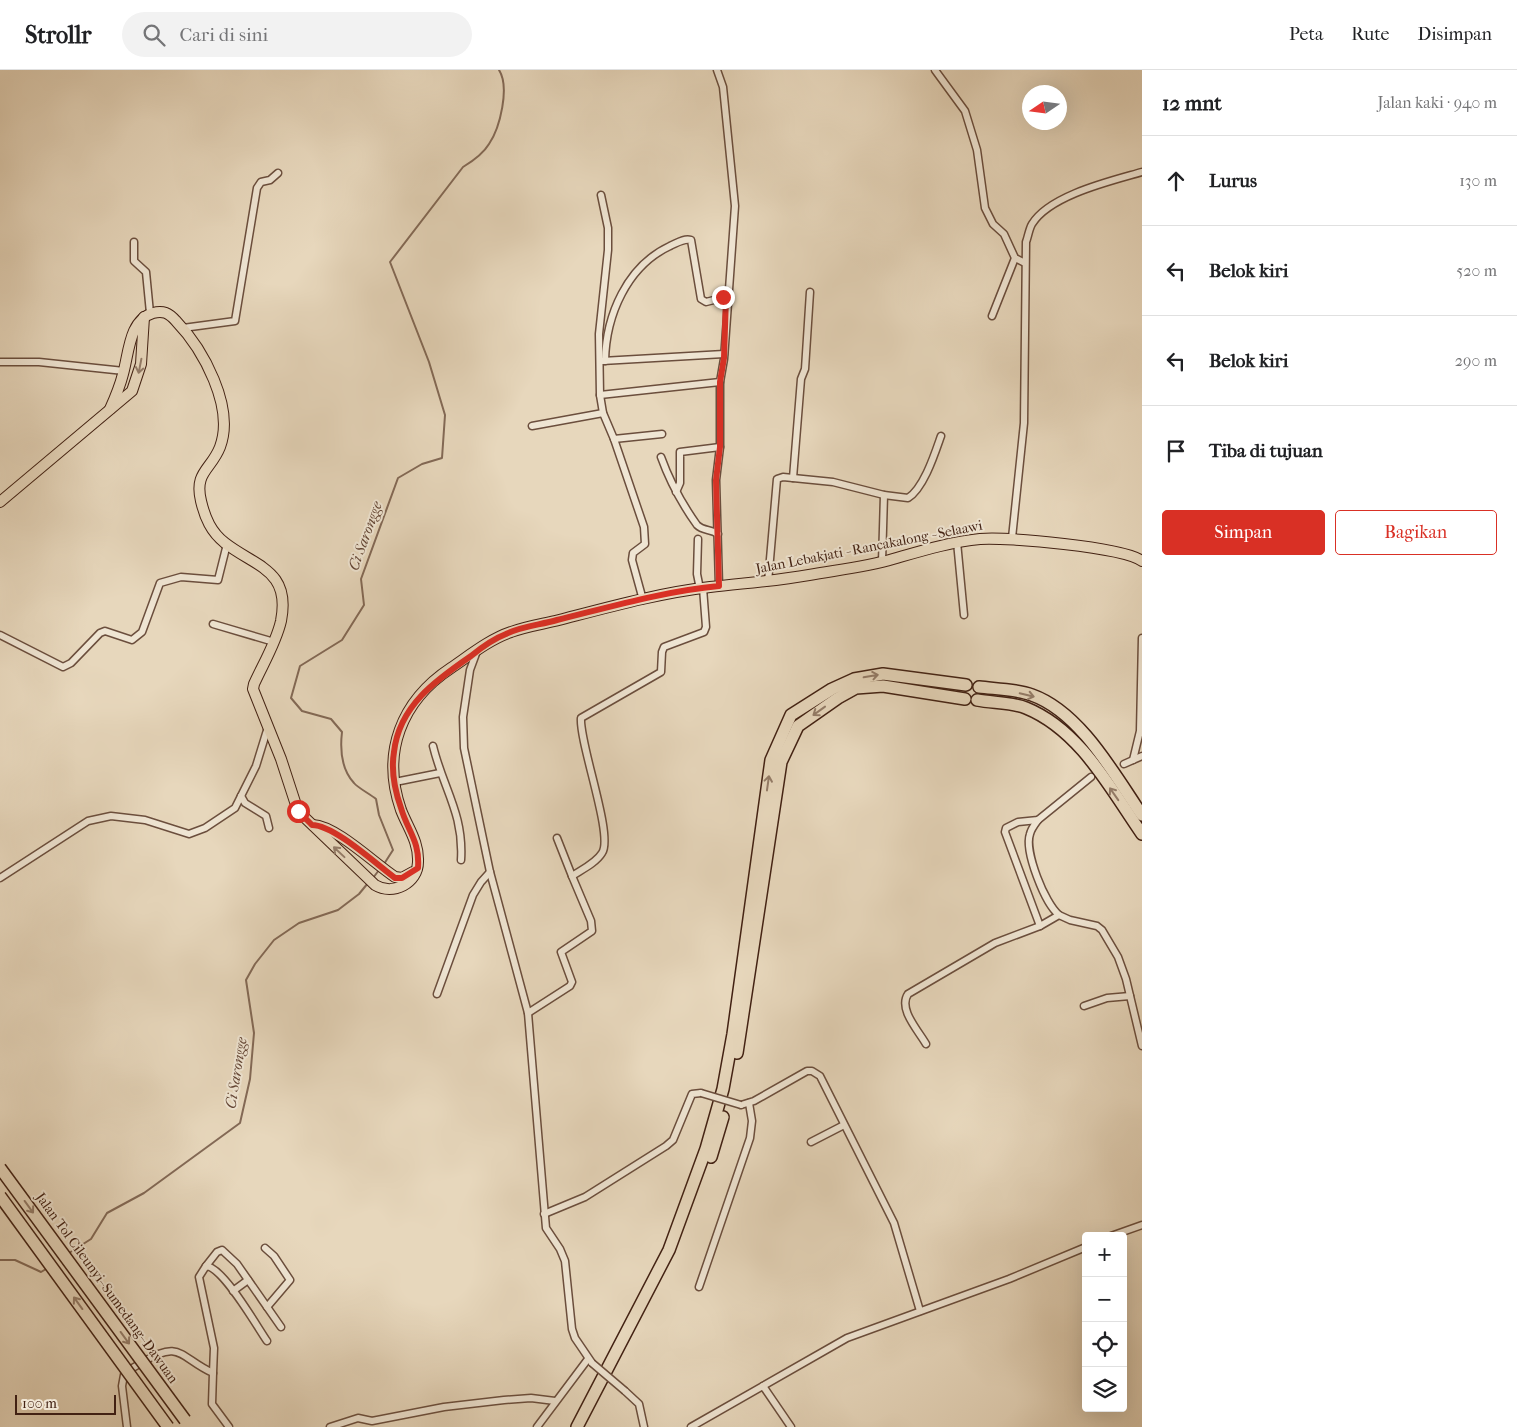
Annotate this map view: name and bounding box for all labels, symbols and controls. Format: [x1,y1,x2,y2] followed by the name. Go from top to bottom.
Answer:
[122,12,472,57] search box
[25,21,92,49] text: Strollr
[140,21,168,49] icon: search
[180,24,268,46] text: Cari di sini
[1289,24,1323,45] text: Peta
[1351,24,1389,45] text: Rute
[1417,24,1492,45] text: Disimpan
[1022,85,1067,130] north arrow
[1162,91,1222,115] text: 12 mnt
[1377,93,1497,112] text: Jalan kaki · 940 m
[1162,167,1190,195] icon: ahead
[1209,170,1257,192] text: Lurus
[1459,171,1497,190] text: 130 m
[1162,257,1190,285] icon: left
[1209,260,1288,282] text: Belok kiri
[1456,261,1497,280] text: 520 m
[712,286,735,309] route end
[1162,347,1190,375] icon: left
[1209,350,1288,372] text: Belok kiri
[1455,351,1497,370] text: 290 m
[135,357,144,373] one-way arrow
[1162,437,1190,465] icon: arrive
[1209,440,1323,462] text: Tiba di tujuan
[344,498,386,573] water label: Ci Sarongge
[1162,510,1325,555] button: Simpan
[1335,510,1497,555] button: Bagikan
[753,517,984,578] street label: Jalan Lebakjati - Rancakalong - Selaawi
[863,671,879,681] one-way arrow
[1018,690,1034,700] one-way arrow
[812,706,826,716] one-way arrow
[763,775,773,791] one-way arrow
[1109,787,1119,801] one-way arrow
[287,800,310,823] route start
[333,846,346,858] one-way arrow
[221,1035,251,1110] water label: Ci Sarongge
[31,1189,182,1387] street label: Jalan Tol Cileunyi–Sumedang–Dawuan
[24,1200,34,1214] one-way arrow
[1082,1232,1127,1412] map controls
[1082,1232,1127,1277] button: +
[1082,1277,1127,1322] button: −
[72,1297,83,1310] one-way arrow
[1082,1322,1127,1367] button: locate
[120,1331,131,1344] one-way arrow
[1082,1367,1127,1412] button: layers
[15,1392,116,1415] scale bar
[22,1395,57,1412] text: 100 m

